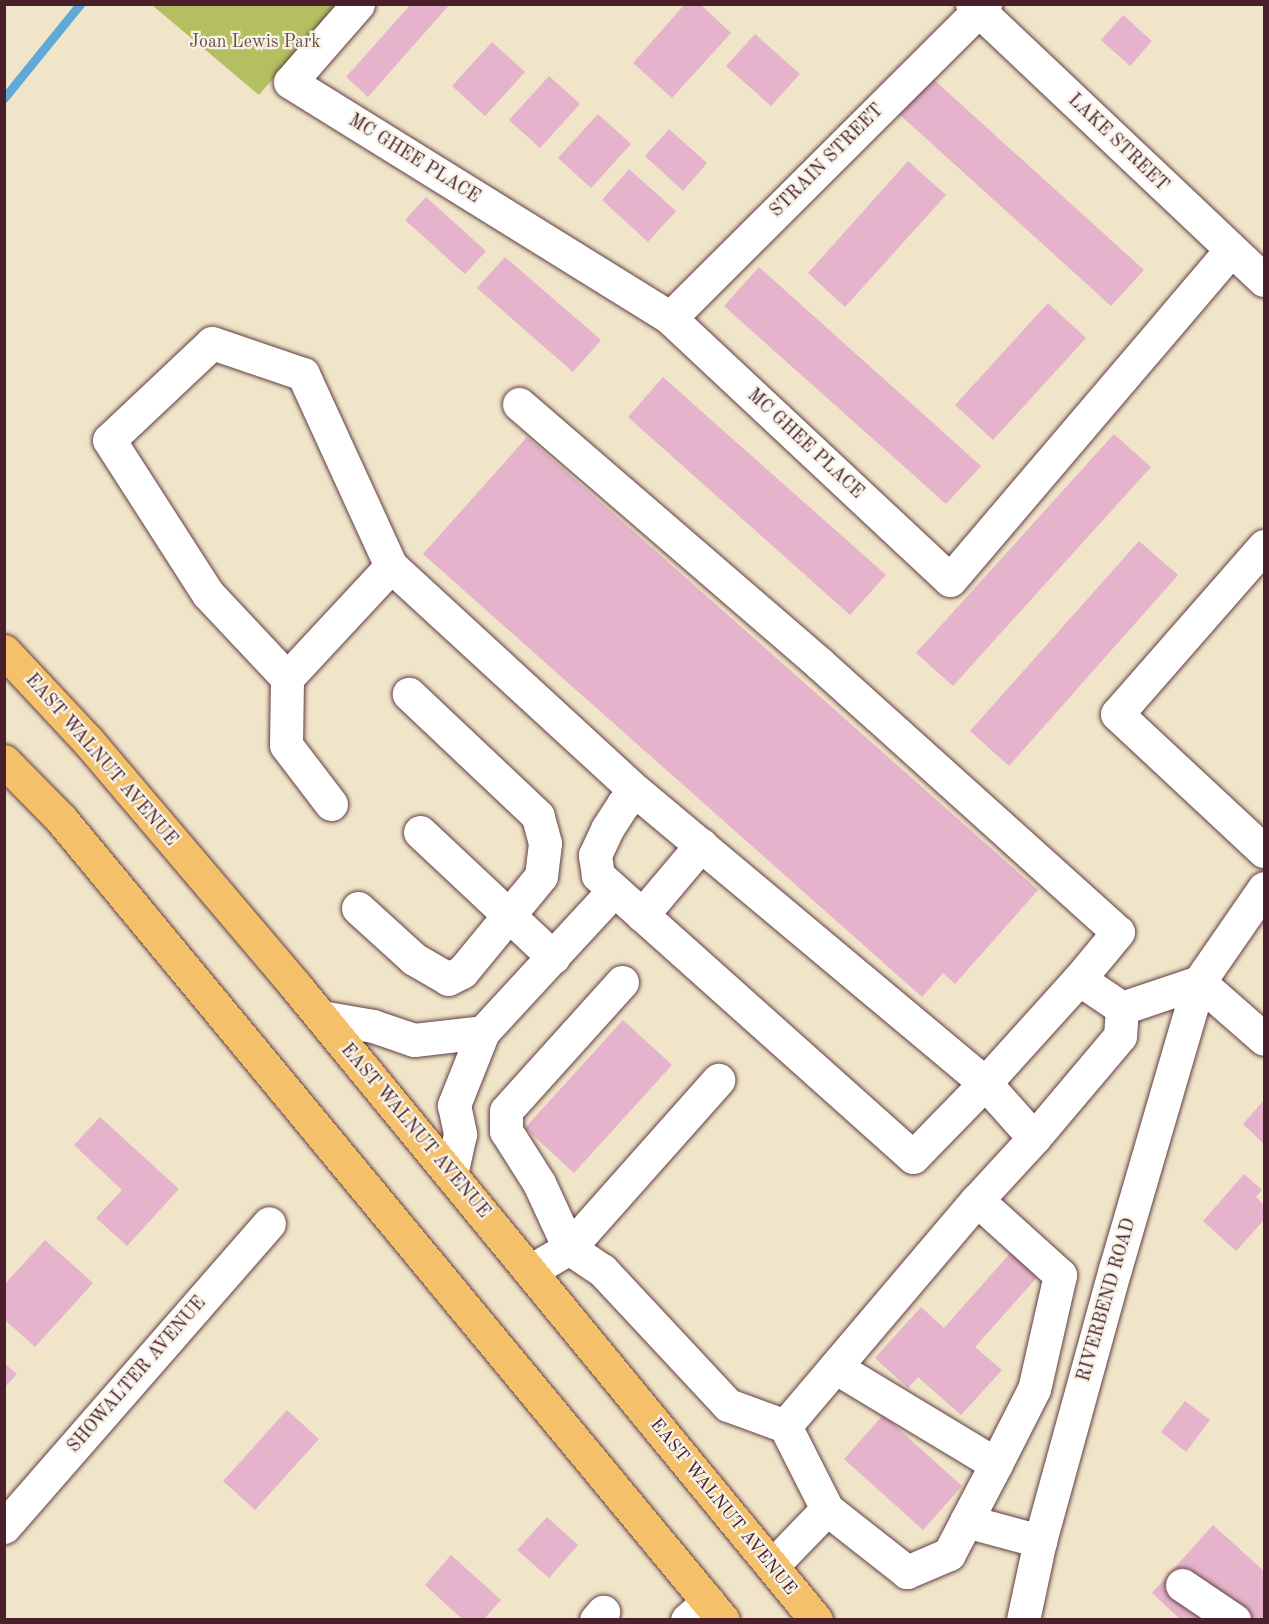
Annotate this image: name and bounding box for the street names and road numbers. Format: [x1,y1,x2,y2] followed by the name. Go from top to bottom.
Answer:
[1063,90,1173,196] street label: LAKE STREET
[766,100,888,222] street label: STRAIN STREET
[344,110,484,208] street label: MC GHEE PLACE
[742,385,868,503] street label: MC GHEE PLACE
[20,670,182,850] street label: EAST WALNUT AVENUE
[336,1039,494,1223] street label: EAST WALNUT AVENUE
[1073,1216,1141,1384] street label: RIVERBEND ROAD
[63,1293,211,1457] street label: SHOWALTER AVENUE
[645,1414,801,1600] street label: EAST WALNUT AVENUE

